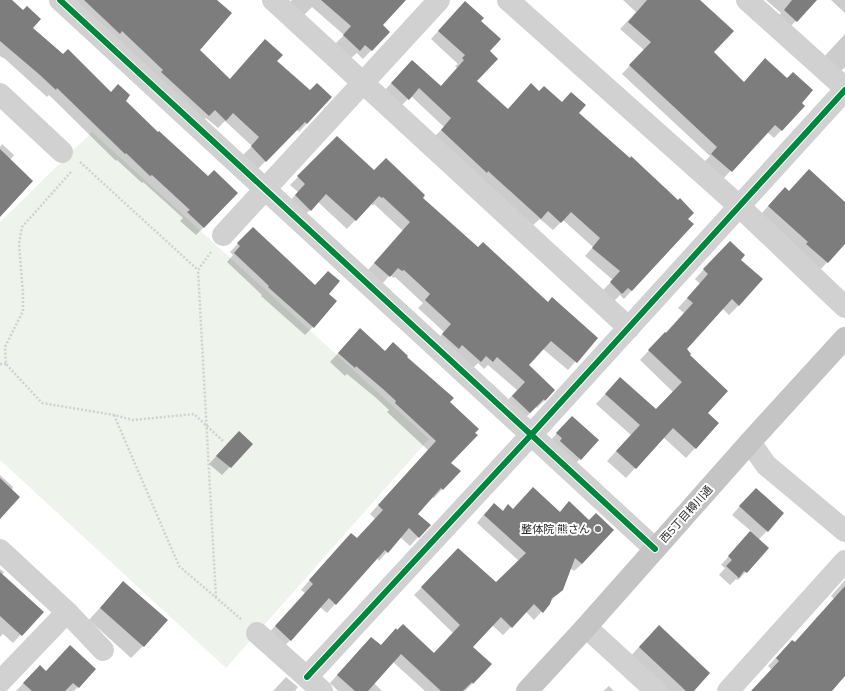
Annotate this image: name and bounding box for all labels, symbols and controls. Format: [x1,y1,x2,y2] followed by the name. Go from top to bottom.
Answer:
[657,482,715,546] street label: 西5丁目樽川通
[521,522,590,536] place label: 整体院 熊さん
[593,524,603,534] marker: 整体院 熊さん

